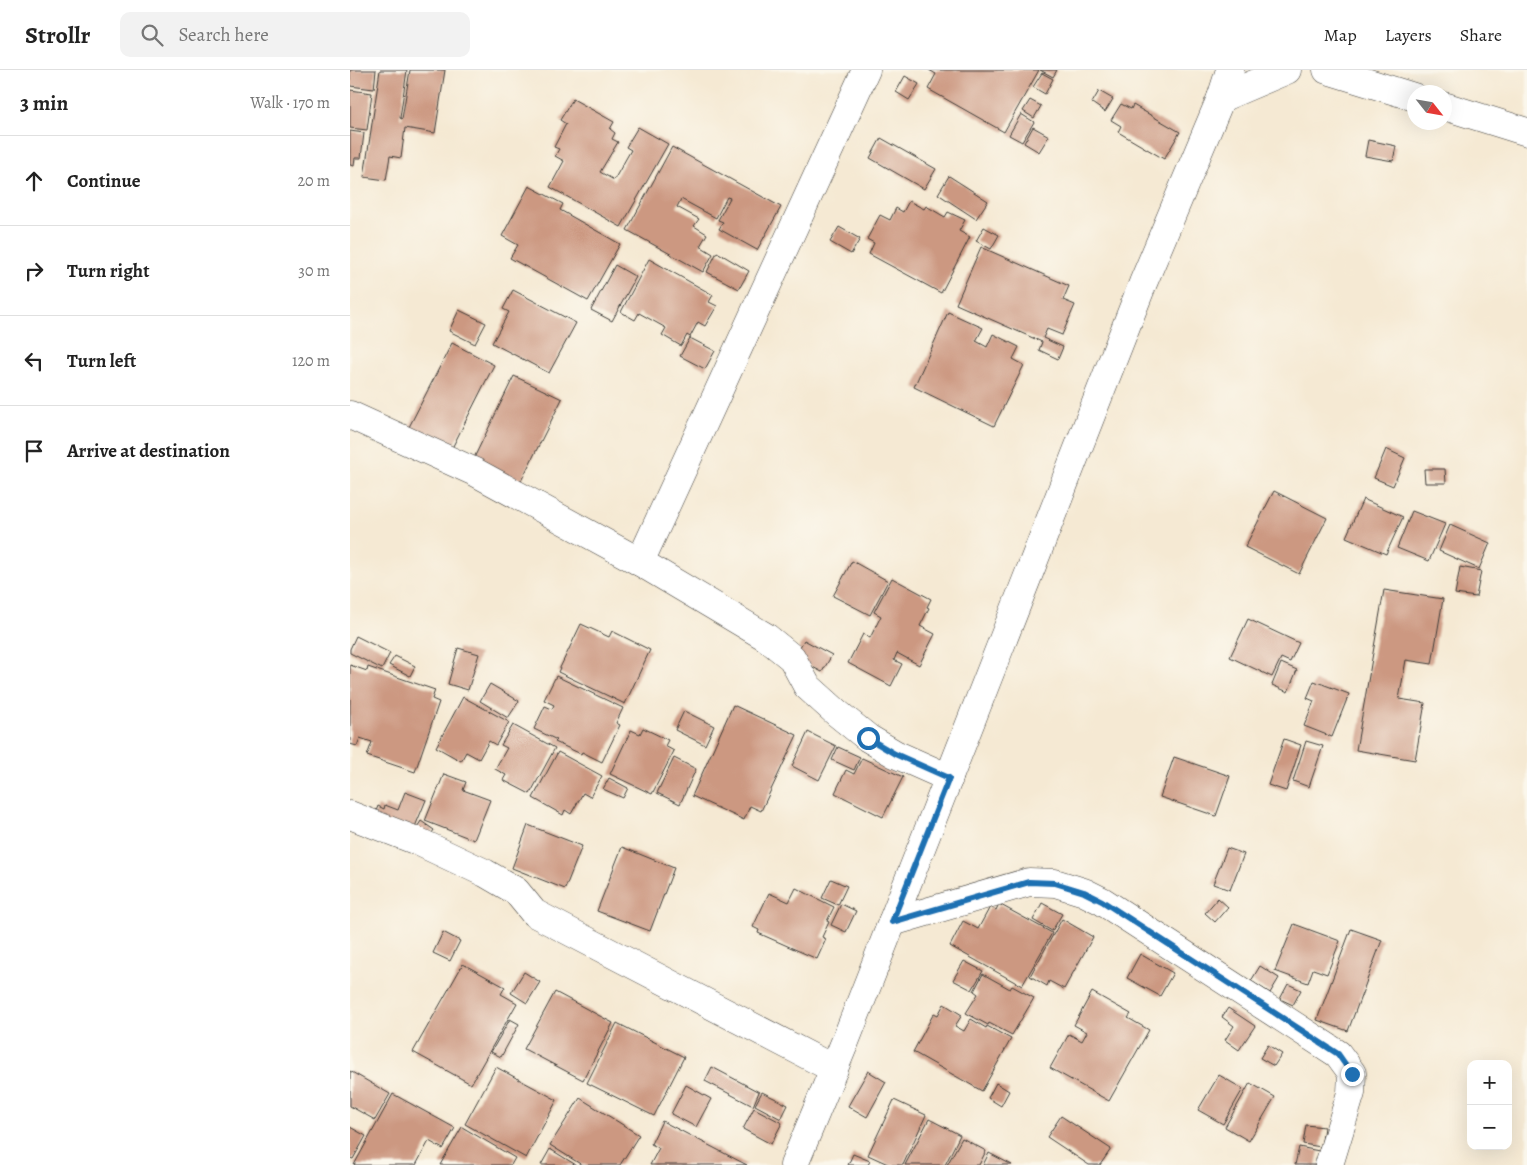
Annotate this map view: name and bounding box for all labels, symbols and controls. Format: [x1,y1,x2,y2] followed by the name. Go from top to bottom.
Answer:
[120,12,470,57] search box
[25,19,90,51] text: Strollr
[138,21,166,49] icon: search
[178,22,269,48] text: Search here
[1324,23,1357,47] text: Map
[1385,23,1432,47] text: Layers
[1460,23,1502,47] text: Share
[1407,85,1452,130] north arrow
[20,89,68,117] text: 3 min
[250,92,330,114] text: Walk · 170 m
[20,167,48,195] icon: ahead
[67,168,141,194] text: Continue
[297,170,330,192] text: 20 m
[20,257,48,285] icon: right
[67,258,149,284] text: Turn right
[298,260,330,282] text: 30 m
[20,347,48,375] icon: left
[67,348,136,374] text: Turn left
[292,350,330,372] text: 120 m
[20,437,48,465] icon: arrive
[67,438,230,464] text: Arrive at destination
[857,727,880,750] route start
[1467,1060,1512,1150] map controls
[1467,1060,1512,1105] button: +
[1341,1063,1364,1086] route end
[1467,1105,1512,1150] button: −

